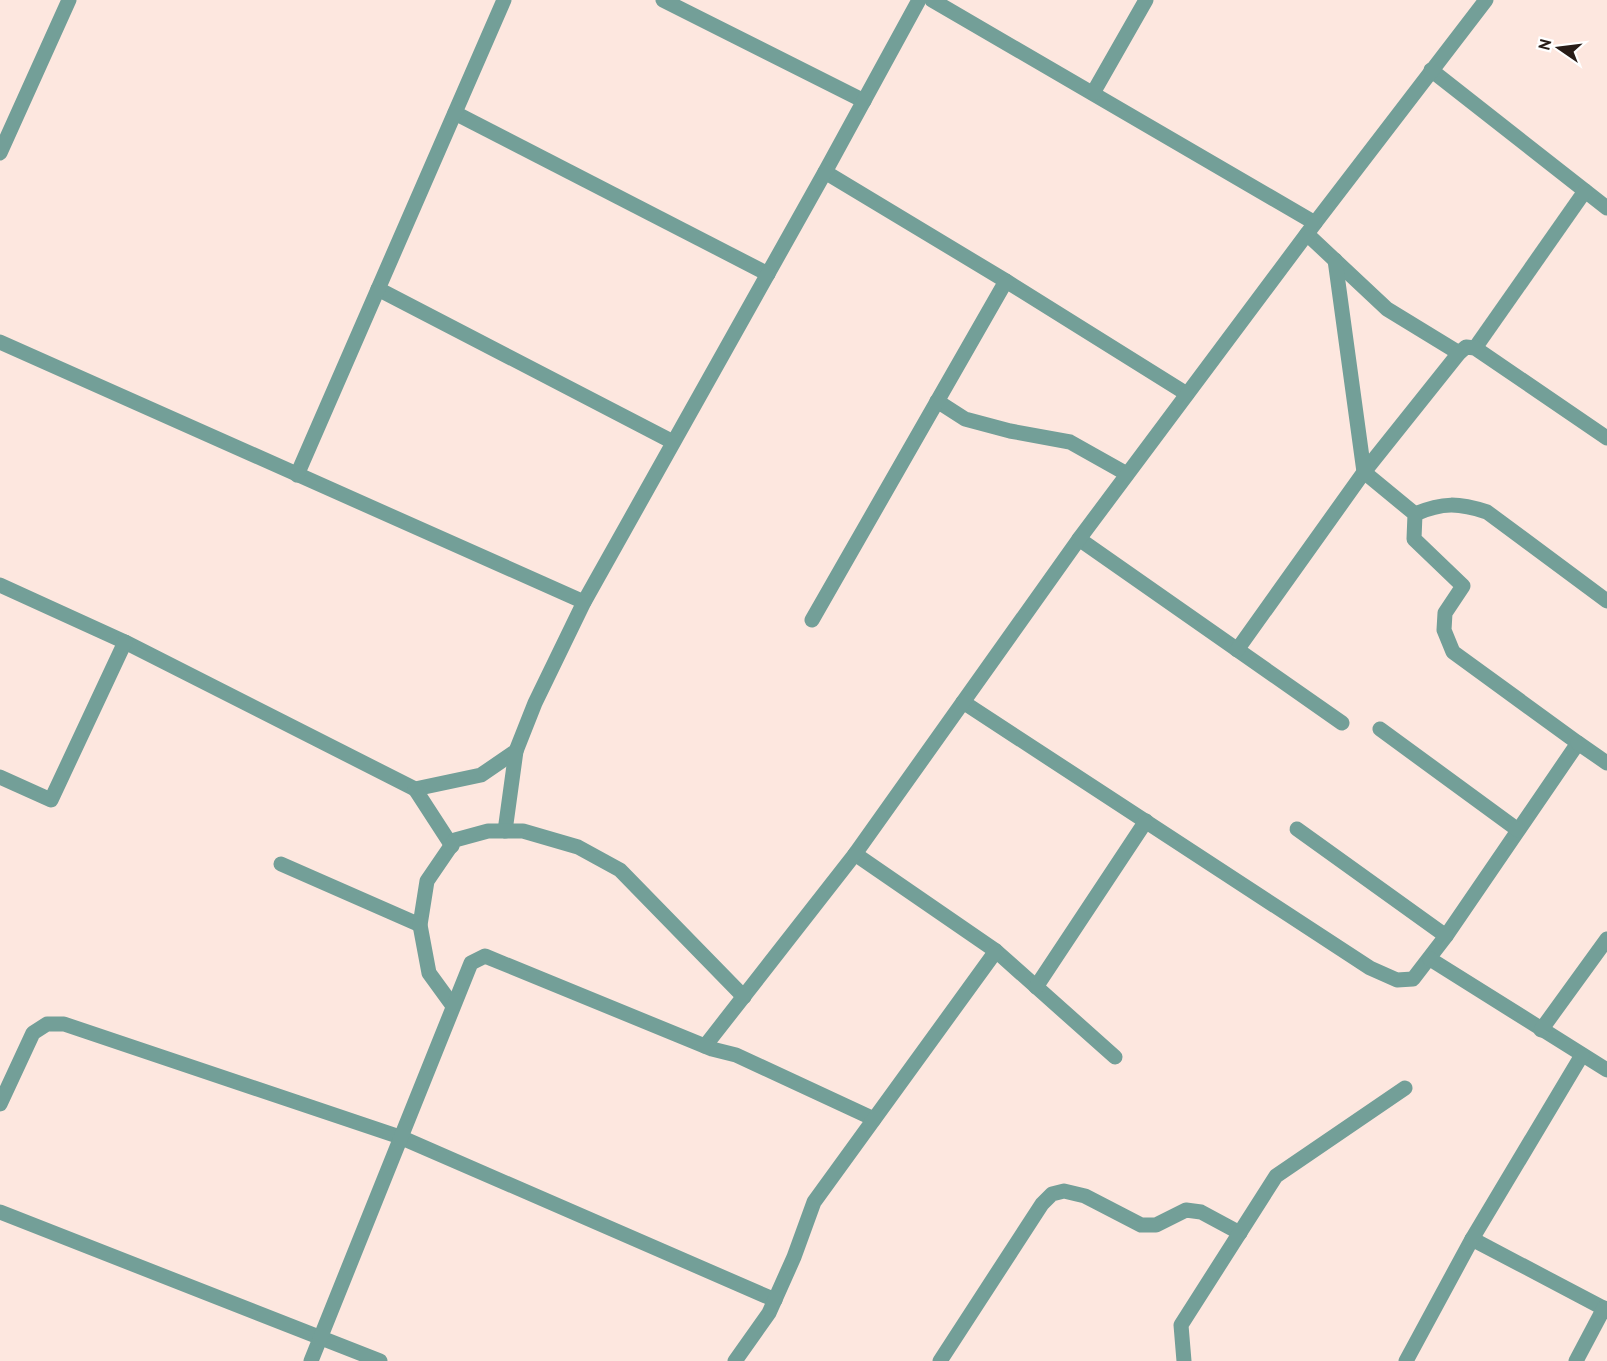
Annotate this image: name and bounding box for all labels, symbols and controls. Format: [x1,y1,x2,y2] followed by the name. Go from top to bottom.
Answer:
[1529,18,1589,78] north arrow
[1533,37,1555,52] text: N

